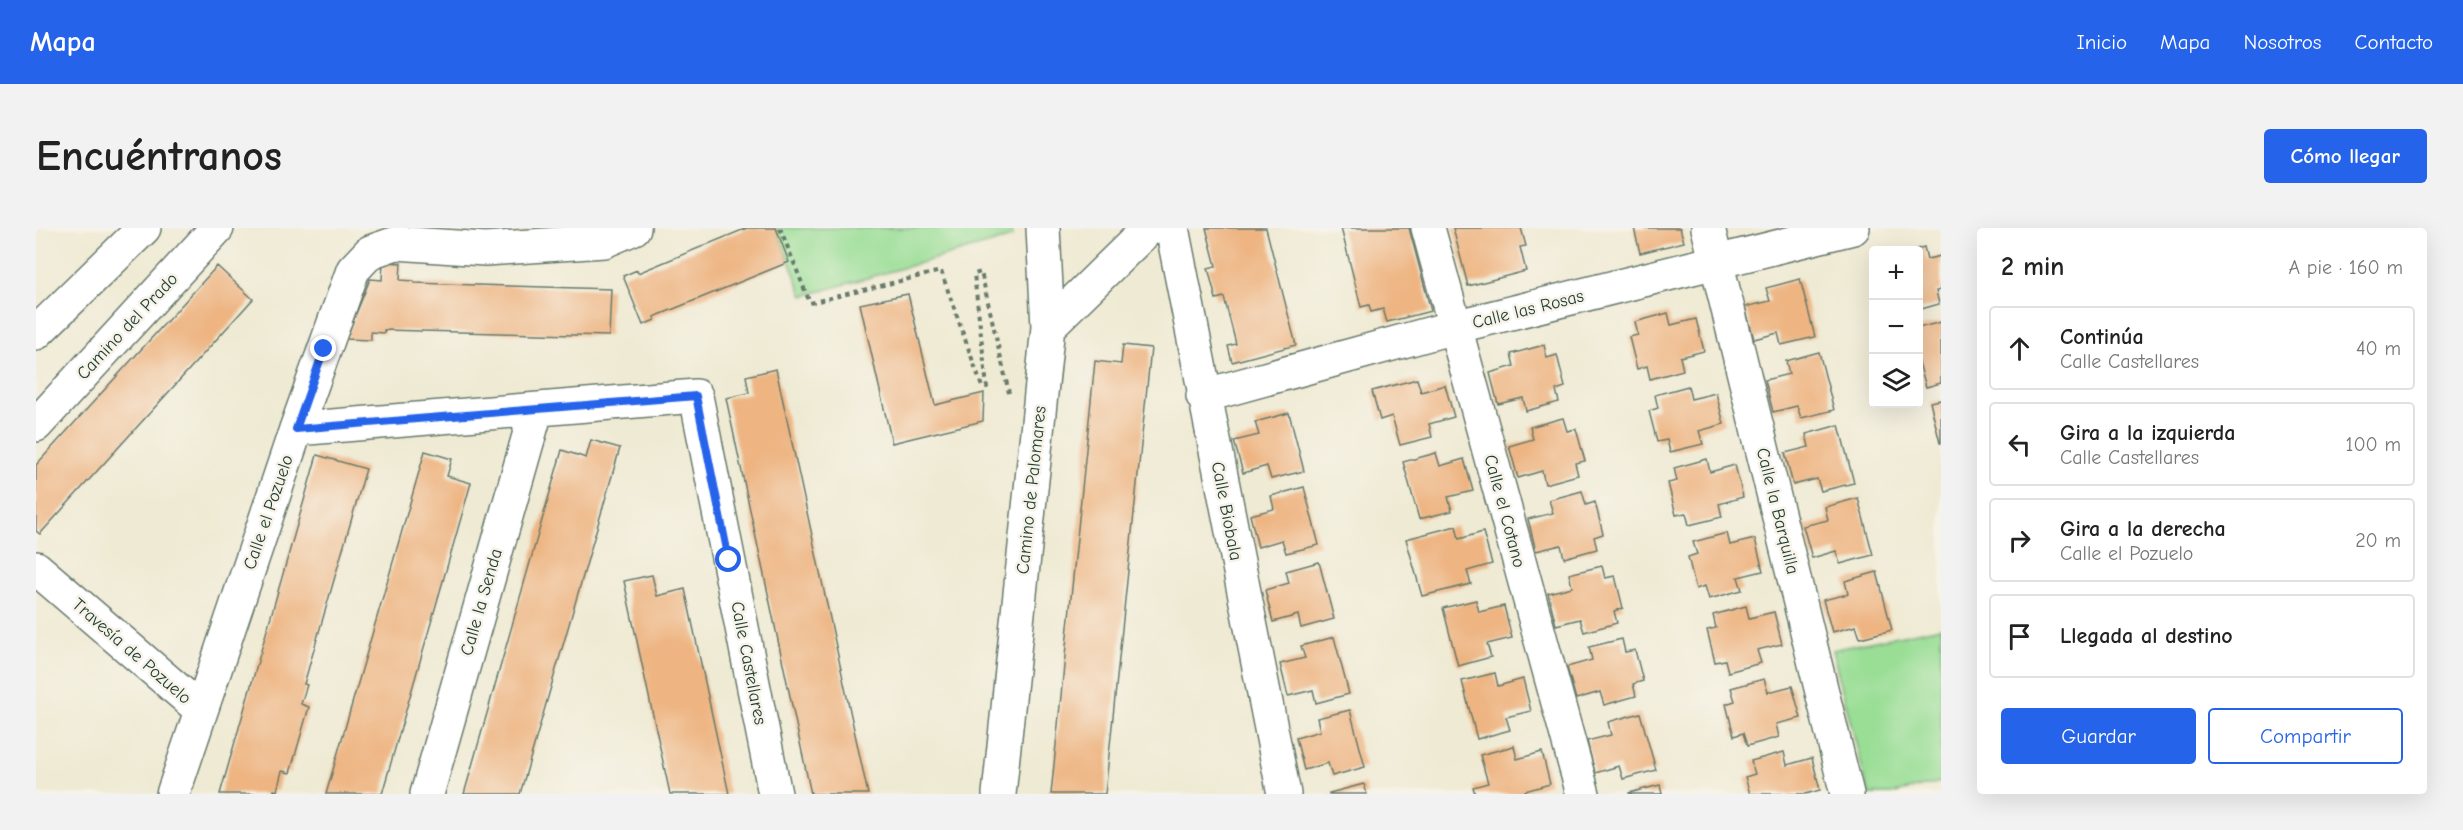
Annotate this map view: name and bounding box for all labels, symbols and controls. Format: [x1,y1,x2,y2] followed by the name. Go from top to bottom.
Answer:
[30,26,96,58] text: Mapa
[2076,30,2127,54] text: Inicio
[2160,30,2210,54] text: Mapa
[2243,30,2322,54] text: Nosotros
[2355,30,2433,54] text: Contacto
[2264,129,2427,183] button: Cómo llegar
[36,132,282,181] text: Encuéntranos
[1869,246,1923,408] map controls
[1869,246,1923,300] button: +
[2001,252,2064,282] text: 2 min
[2288,256,2403,279] text: A pie · 160 m
[72,269,182,384] street label: Camino del Prado
[1470,285,1586,333] street label: Calle las Rosas
[1869,300,1923,354] button: −
[2060,324,2144,350] text: Continúa
[2003,332,2036,365] icon: ahead
[310,335,336,361] route end
[2356,337,2401,360] text: 40 m
[2060,350,2199,373] text: Calle Castellares
[1869,354,1923,408] button: layers
[1012,405,1051,575] street label: Camino de Palomares
[2060,420,2235,446] text: Gira a la izquierda
[2003,428,2036,461] icon: left
[2346,433,2401,456] text: 100 m
[1752,446,1803,577] street label: Calle la Barquilla
[2060,446,2199,469] text: Calle Castellares
[239,452,298,572] street label: Calle el Pozuelo
[1479,452,1530,570] street label: Calle el Cotano
[1207,460,1246,562] street label: Calle Biobala
[2060,516,2226,542] text: Gira a la derecha
[2003,524,2036,557] icon: right
[2355,529,2401,552] text: 20 m
[2060,542,2193,565] text: Calle el Pozuelo
[456,546,507,658] street label: Calle la Senda
[715,546,741,572] route start
[68,594,196,709] street label: Travesía de Pozuelo
[726,600,771,727] street label: Calle Castellares
[2003,620,2036,653] icon: arrive
[2060,623,2233,649] text: Llegada al destino
[2001,708,2196,764] button: Guardar
[2208,708,2403,764] button: Compartir

